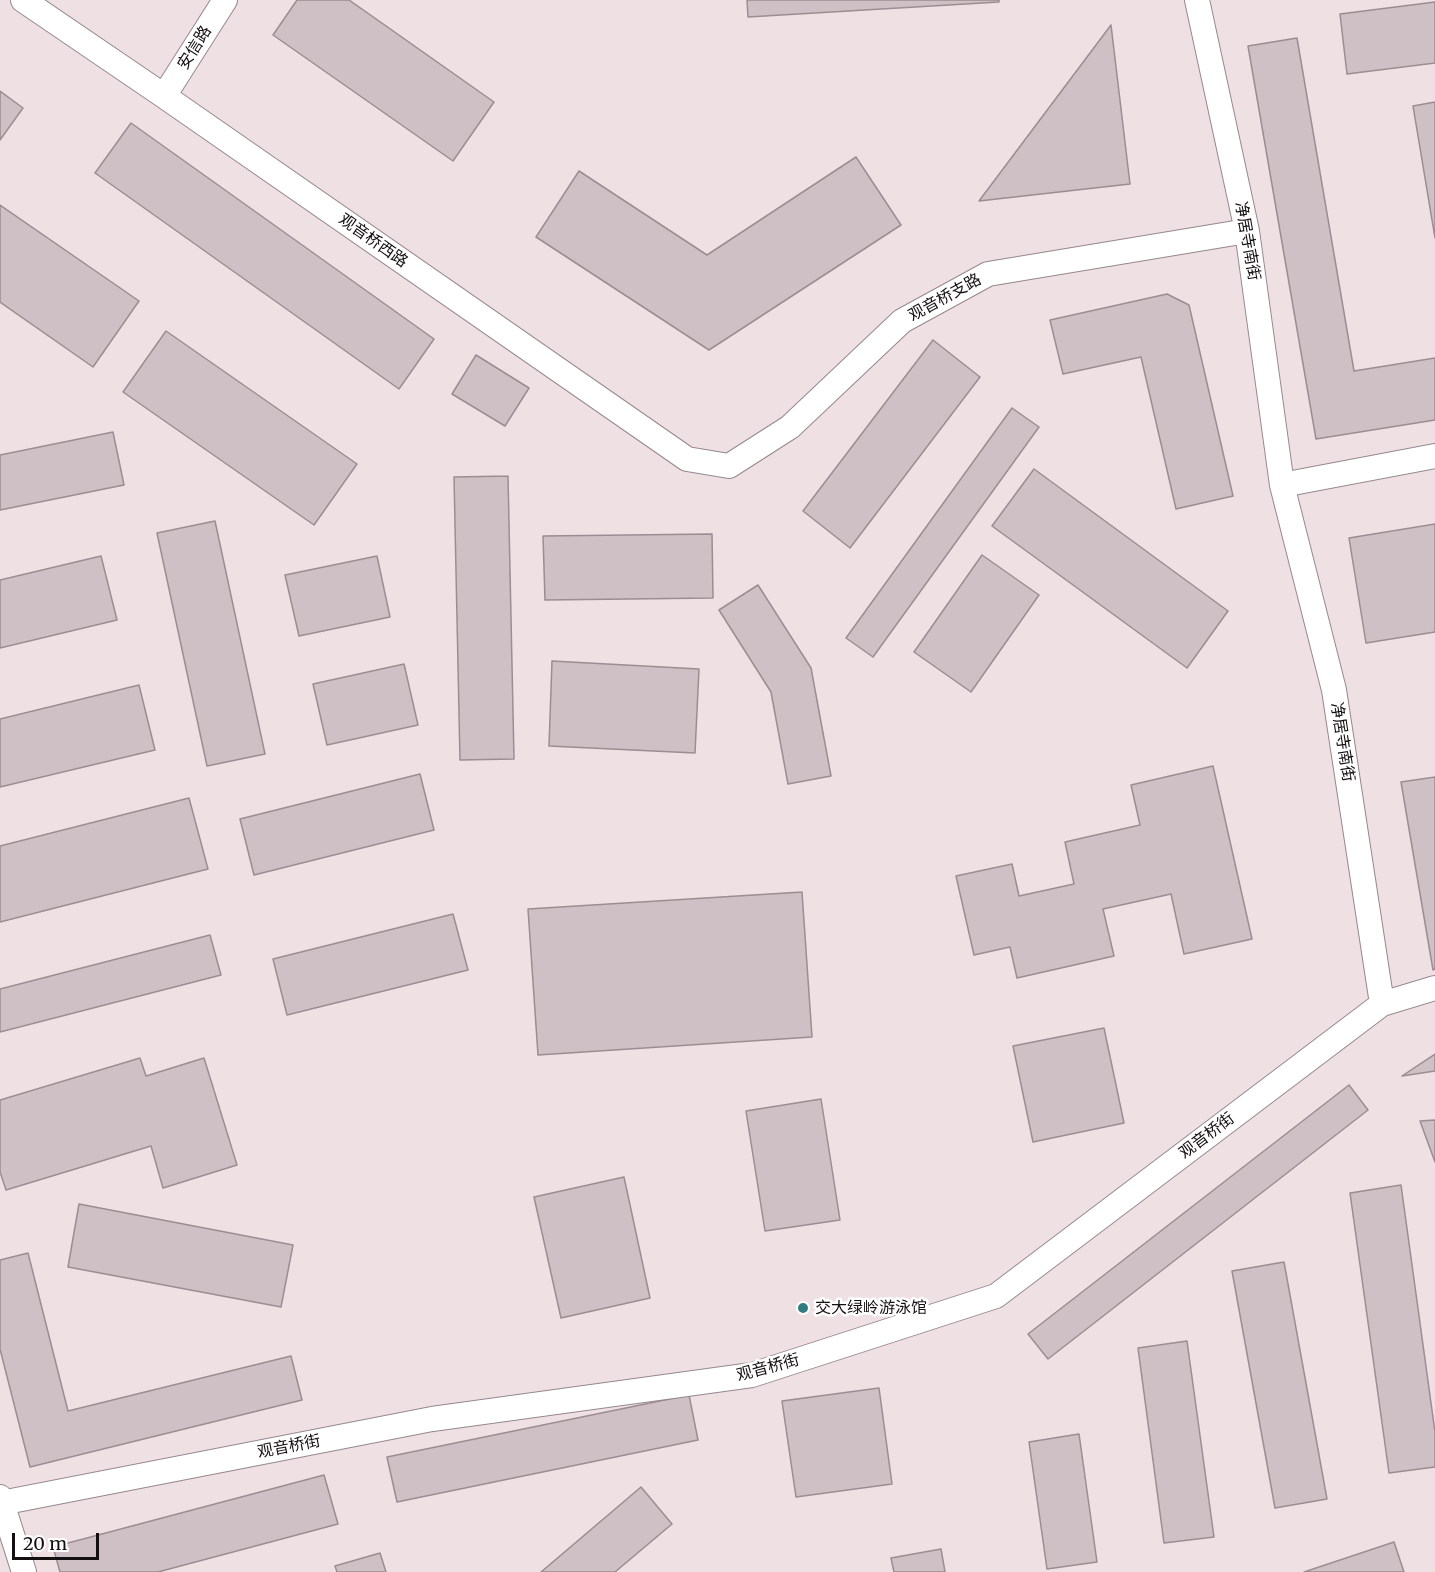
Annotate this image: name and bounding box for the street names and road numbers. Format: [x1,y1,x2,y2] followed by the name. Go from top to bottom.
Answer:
[174,23,216,73] street label: 安信路
[1231,200,1263,282] street label: 净居寺南街
[335,210,411,272] street label: 观音桥西路
[905,270,985,326] street label: 观音桥支路
[1326,701,1358,783] street label: 净居寺南街
[1176,1109,1238,1163] street label: 观音桥街
[735,1350,801,1386] street label: 观音桥街
[256,1431,322,1463] street label: 观音桥街

